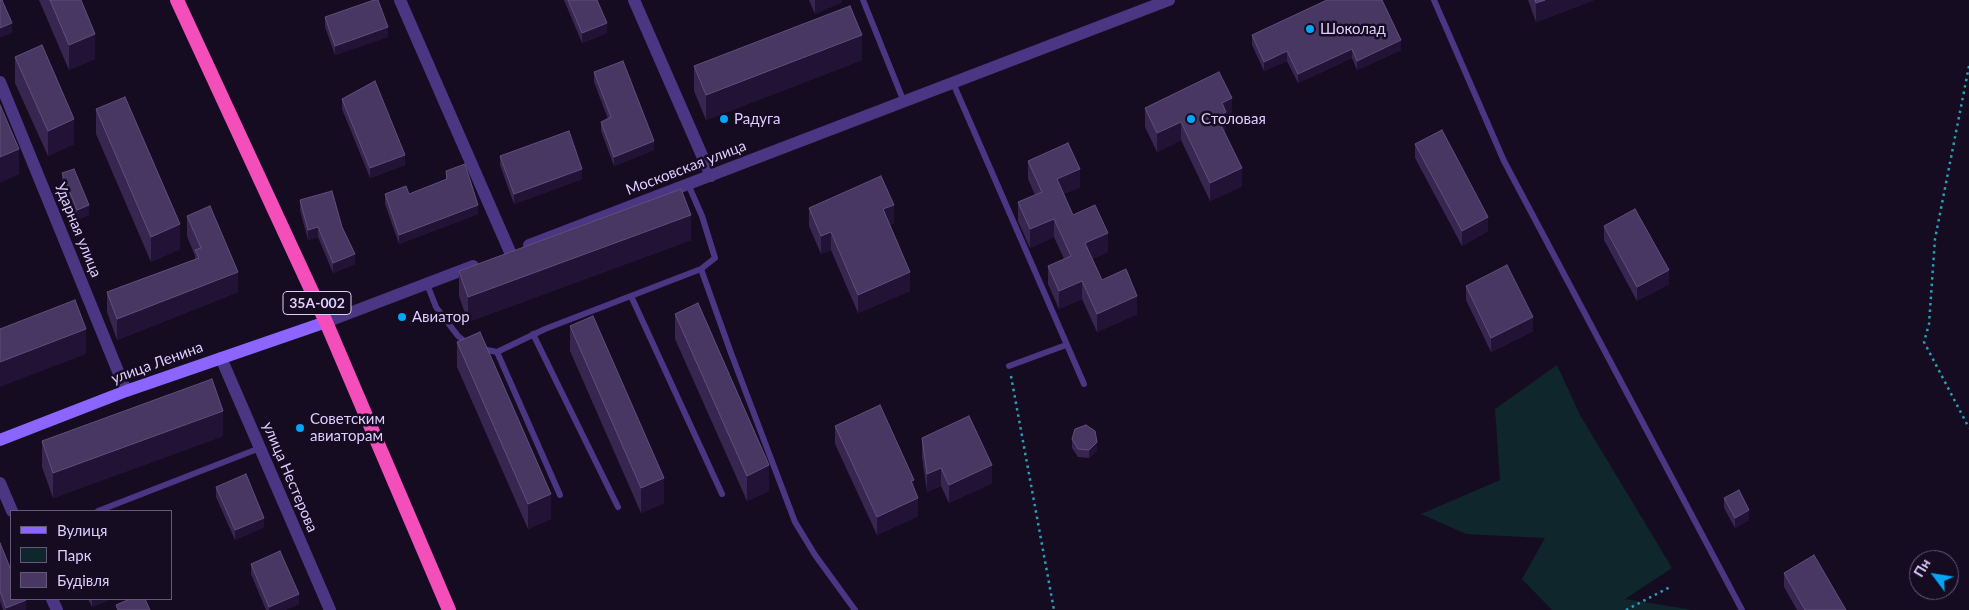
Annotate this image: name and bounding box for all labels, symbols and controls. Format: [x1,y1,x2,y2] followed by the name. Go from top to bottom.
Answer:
[1320,20,1386,38] place label: Шоколад
[1304,23,1316,35] marker: Шоколад
[734,110,780,128] place label: Радуга
[1201,110,1266,128] place label: Столовая
[718,113,730,125] marker: Радуга
[1185,113,1197,125] marker: Столовая
[623,137,749,199] street label: Московская улица
[51,180,105,280] street label: Ударная улица
[283,292,351,314] road number: 35А-002
[412,308,470,326] place label: Авиатор
[396,311,408,323] marker: Авиатор
[109,338,205,388] street label: улица Ленина
[310,410,385,445] place label: Советским авиаторам
[259,419,321,535] street label: улица Нестерова
[294,422,306,434] marker: Советским авиаторам
[10,510,172,600] legend
[57,521,107,539] text: Вулиця
[57,546,91,564] text: Парк
[1909,550,1959,600] north arrow
[1910,555,1934,580] text: Пн
[57,571,109,589] text: Будівля

